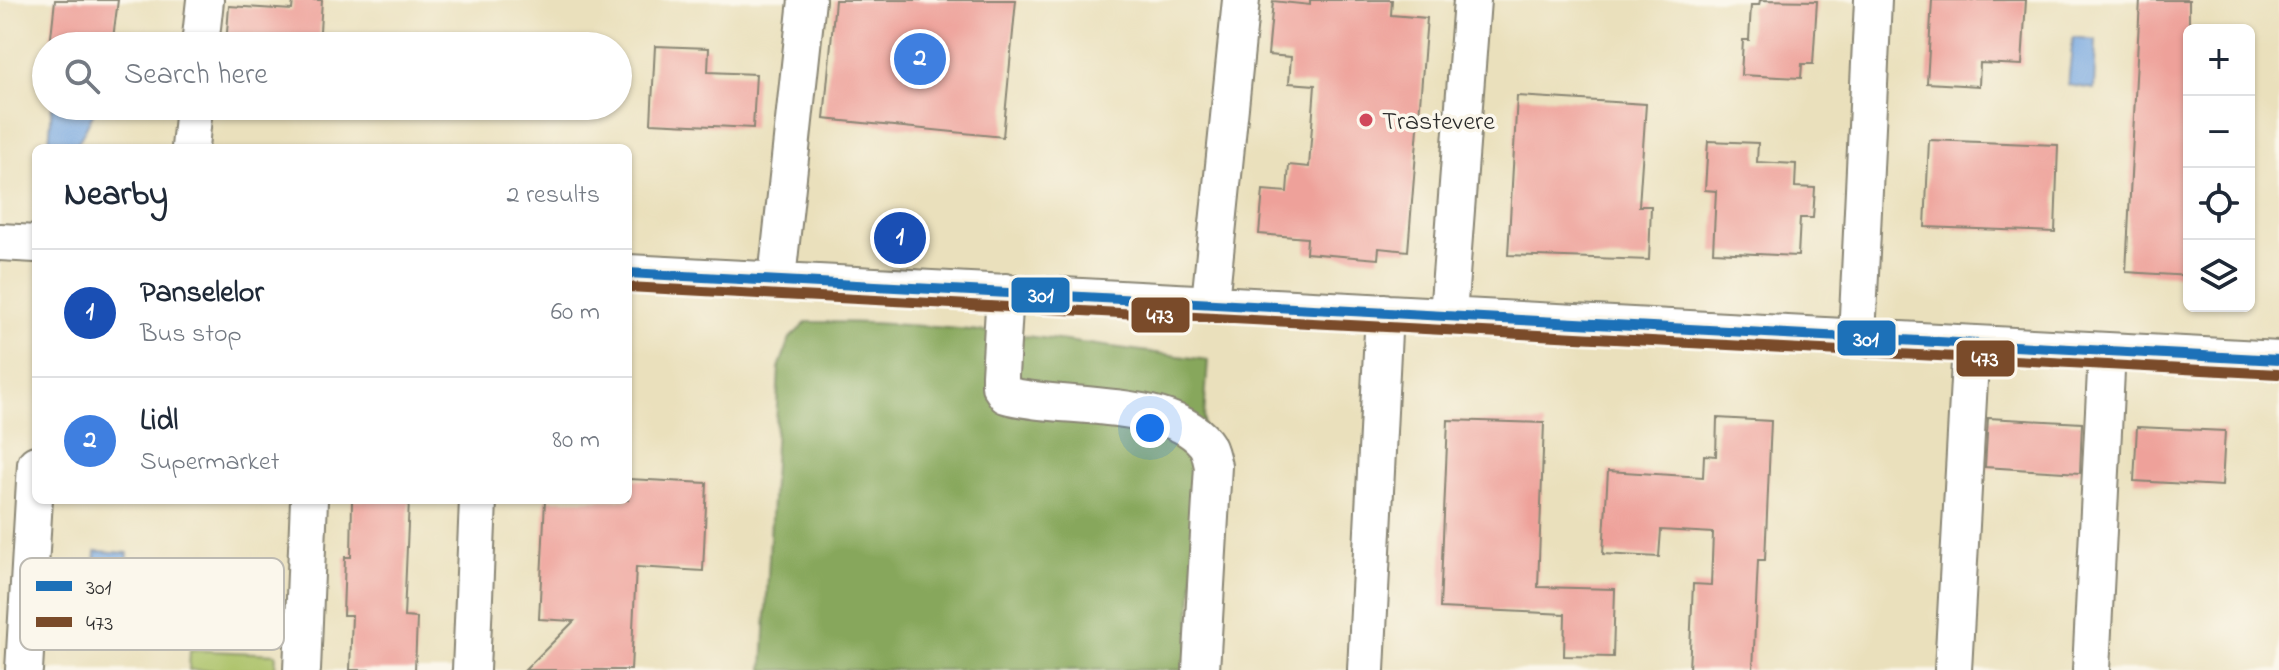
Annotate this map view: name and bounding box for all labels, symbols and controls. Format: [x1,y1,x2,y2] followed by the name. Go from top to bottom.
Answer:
[2183,24,2255,312] map controls
[2183,24,2255,96] button: +
[894,29,946,89] pin: 2
[32,32,632,120] search box
[60,54,104,98] icon: search
[124,54,268,98] text: Search here
[2183,96,2255,168] button: −
[1382,104,1495,142] place label: Trastevere
[1357,111,1375,129] marker: Trastevere
[2183,168,2255,240] button: locate
[64,171,168,221] text: Nearby
[507,177,600,215] text: 2 results
[874,208,926,268] pin: 1
[2183,240,2255,312] button: layers
[140,272,264,316] text: Panselelor
[1010,276,1071,314] line badge: 301
[1027,281,1054,313] text: 301
[86,294,94,332] text: 1
[551,294,600,332] text: 60 m
[1130,296,1191,334] line badge: 473
[1146,302,1174,334] text: 473
[140,316,242,354] text: Bus stop
[1836,319,1897,357] line badge: 301
[1852,325,1879,357] text: 301
[1955,339,2016,378] line badge: 473
[1971,345,1999,377] text: 473
[140,400,178,444] text: Lidl
[1130,408,1170,448] your location
[84,422,96,460] text: 2
[552,422,600,460] text: 80 m
[140,444,279,482] text: Supermarket
[20,558,284,650] legend
[86,573,112,605] text: 301
[86,609,113,641] text: 473

